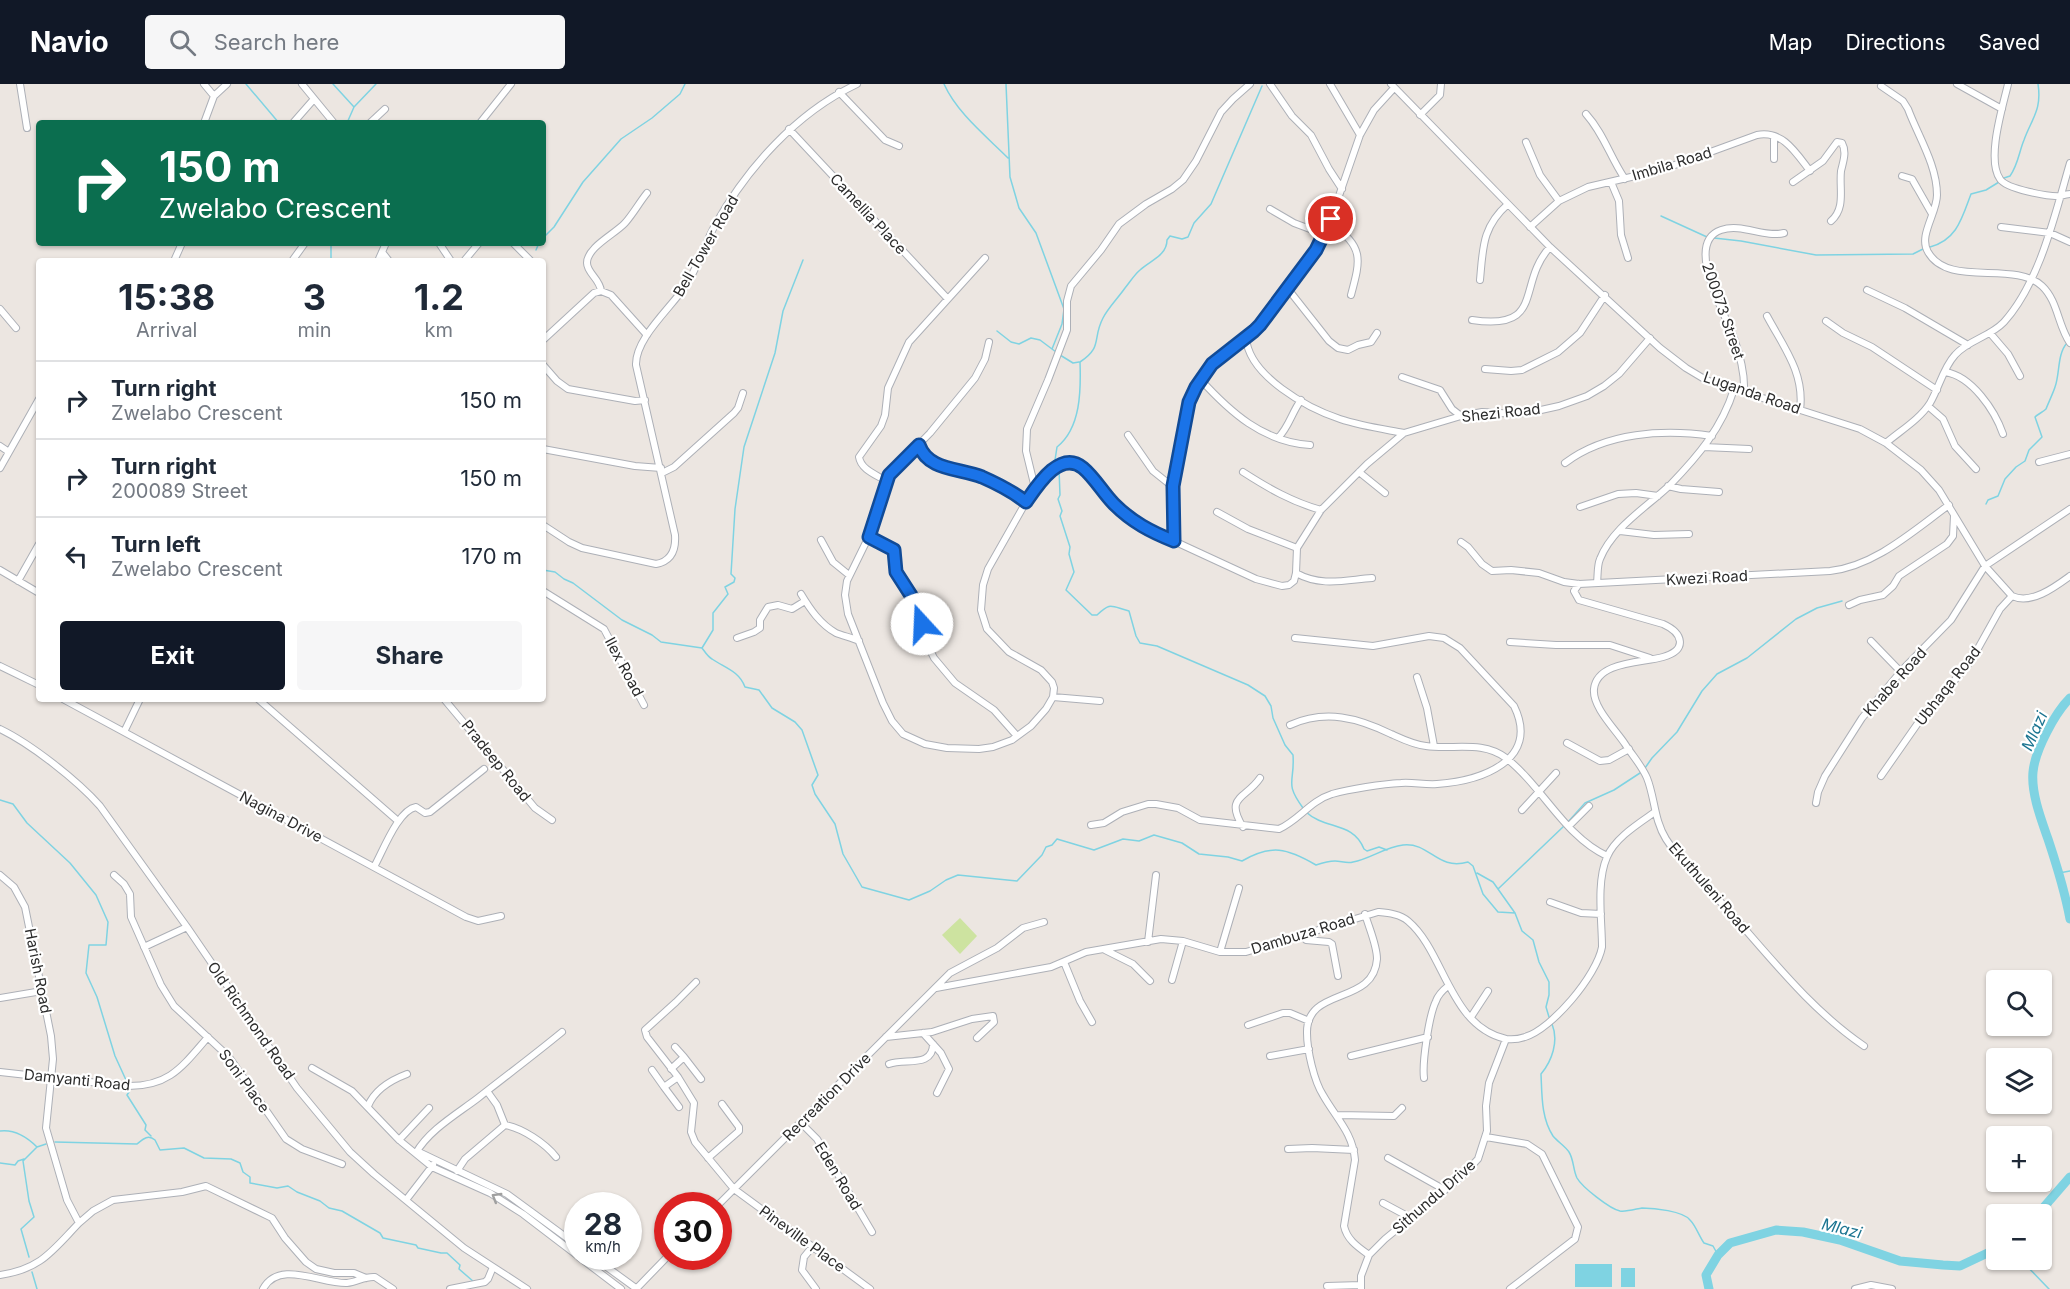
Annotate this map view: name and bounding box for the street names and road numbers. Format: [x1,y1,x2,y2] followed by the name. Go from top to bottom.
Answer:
[1630,142,1714,185] street label: Imbila Road
[826,169,911,258] street label: Camellia Place
[669,192,742,300] street label: Bell Tower Road
[1698,260,1749,362] street label: 200073 Street
[1701,367,1803,418] street label: Luganda Road
[1461,399,1541,426] street label: Shezi Road
[1666,566,1748,589] street label: Kwezi Road
[601,634,648,700] street label: Ilex Road
[1911,642,1985,729] street label: Ubhaqa Road
[1859,643,1930,720] street label: Khabe Road
[458,716,535,805] street label: Pradeep Road
[236,787,326,846] street label: Nagina Drive
[1665,838,1754,937] street label: Ekuthuleni Road
[1249,909,1357,958] street label: Dambuza Road
[21,927,56,1015] street label: Harish Road
[204,958,299,1083] street label: Old Richmond Road
[215,1045,274,1116] street label: Soni Place
[778,1048,875,1145] street label: Recreation Drive
[23,1064,131,1095] street label: Damyanti Road
[811,1138,866,1213] street label: Eden Road
[1388,1155,1479,1238] street label: Sithundu Drive
[756,1201,849,1276] street label: Pineville Place

